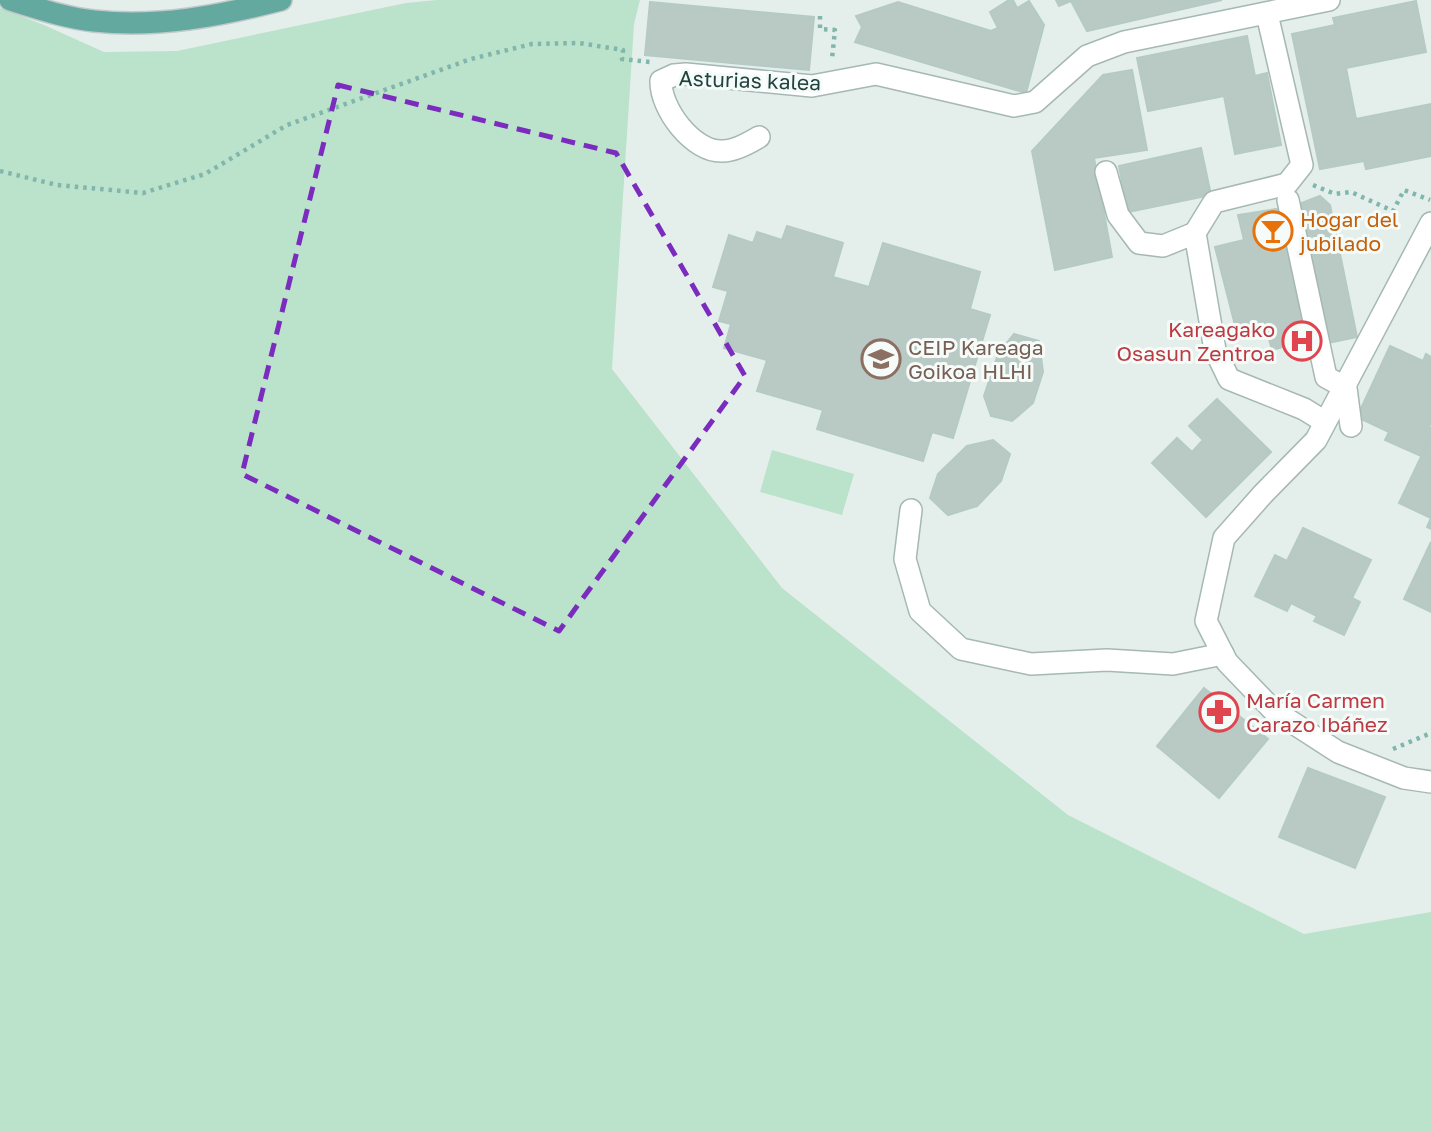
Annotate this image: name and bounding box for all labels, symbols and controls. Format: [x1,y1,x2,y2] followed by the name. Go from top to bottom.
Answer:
[678,65,822,95] street label: Asturias kalea
[1299,206,1399,256] place label: Hogar del jubilado
[1252,210,1294,252] bar icon: Hogar del jubilado
[1117,316,1275,366] place label: Kareagako Osasun Zentroa
[1281,320,1323,362] hospital icon: Kareagako Osasun Zentroa
[908,334,1044,384] place label: CEIP Kareaga Goikoa HLHI
[860,338,902,380] school or university icon: CEIP Kareaga Goikoa HLHI
[1246,687,1388,737] place label: María Carmen Carazo Ibáñez
[1198,691,1240,733] pharmacy icon: María Carmen Carazo Ibáñez

